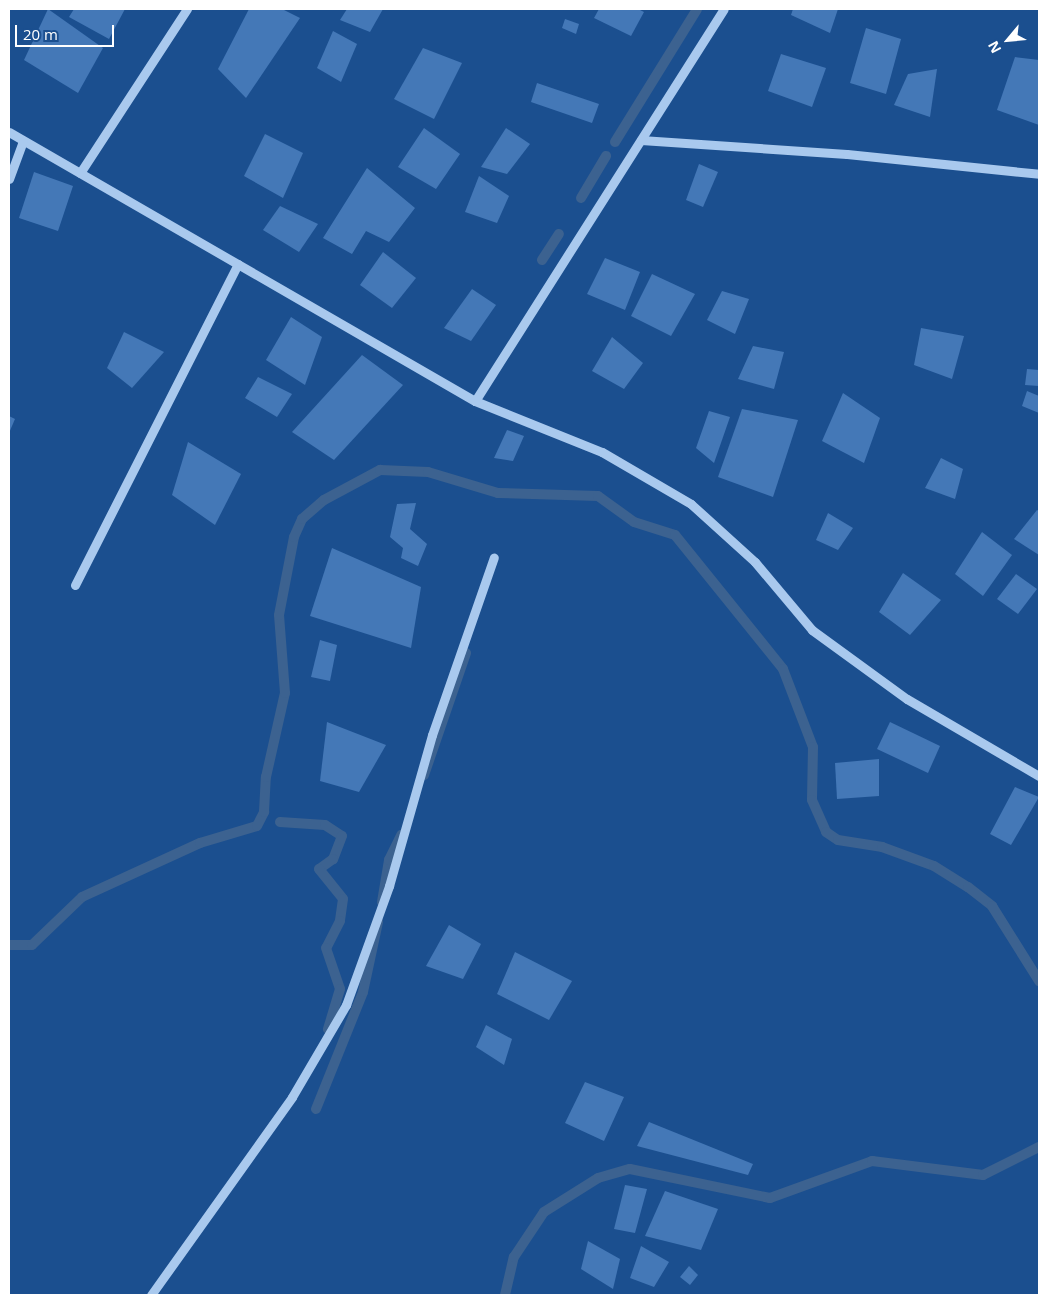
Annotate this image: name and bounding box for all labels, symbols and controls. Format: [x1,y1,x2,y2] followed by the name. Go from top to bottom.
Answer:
[18,15,116,47] scale bar
[983,15,1033,65] north arrow
[23,24,58,44] text: 20 m
[983,38,1005,57] text: N

